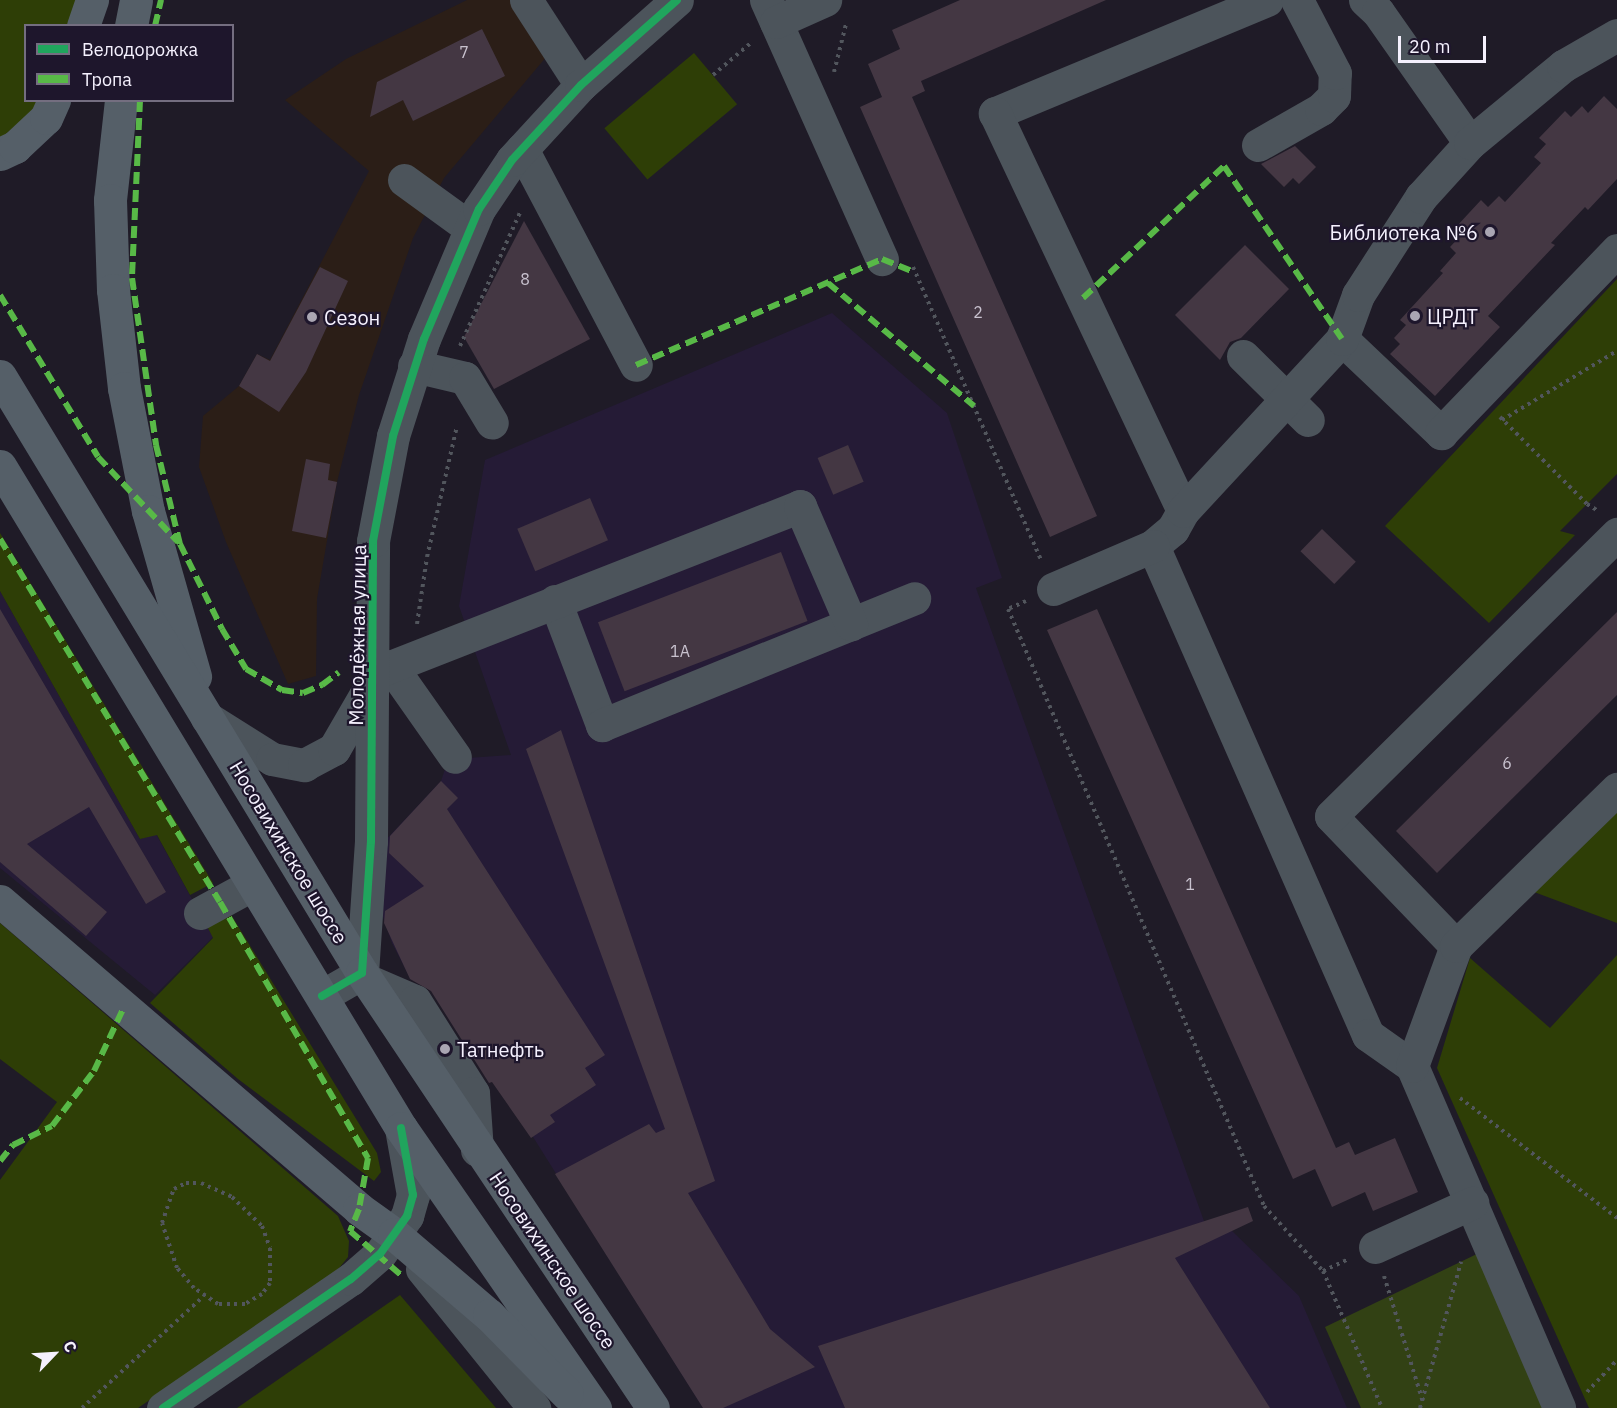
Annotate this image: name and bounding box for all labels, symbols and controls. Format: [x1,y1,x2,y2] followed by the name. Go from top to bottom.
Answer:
[24,24,234,102] legend
[1401,24,1490,62] scale bar
[1409,35,1451,58] text: 20 m
[82,38,198,61] text: Велодорожка
[459,42,469,62] house number: 7
[82,68,132,91] text: Тропа
[1329,220,1478,244] place label: Библиотека №6
[1483,225,1497,239] marker: Библиотека №6
[520,269,530,289] house number: 8
[973,302,983,322] house number: 2
[1427,304,1478,328] place label: ЦРДТ
[324,305,380,329] place label: Сезон
[1408,309,1422,323] marker: ЦРДТ
[305,310,319,324] marker: Сезон
[343,544,371,726] street label: Молодёжная улица
[670,641,690,661] house number: 1A
[1502,753,1512,773] house number: 6
[225,756,353,948] street label: Носовихинское шоссе
[1185,874,1195,894] house number: 1
[457,1037,544,1061] place label: Татнефть
[438,1042,452,1056] marker: Татнефть
[485,1167,621,1353] street label: Носовихинское шоссе
[24,1324,84,1384] north arrow
[59,1337,82,1355] text: С

